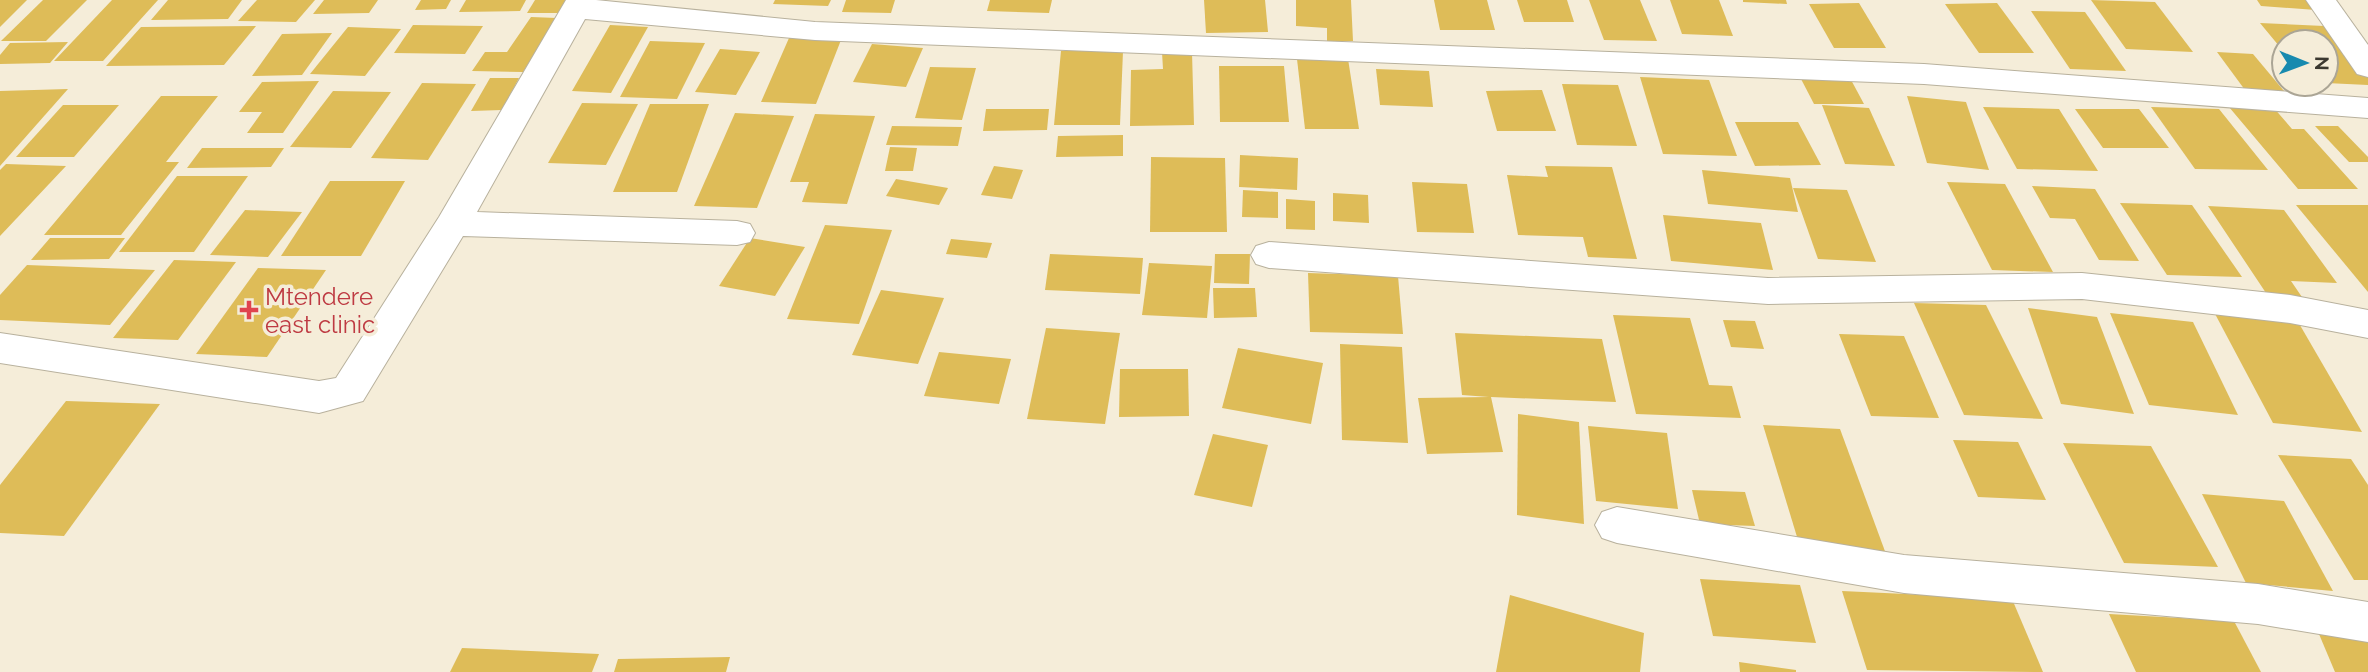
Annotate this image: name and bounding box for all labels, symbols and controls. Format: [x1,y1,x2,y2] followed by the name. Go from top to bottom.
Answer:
[2270,28,2340,98] north arrow
[2311,56,2333,71] text: N
[265,282,375,339] place label: Mtendere east clinic
[239,300,259,320] marker: Mtendere east clinic

